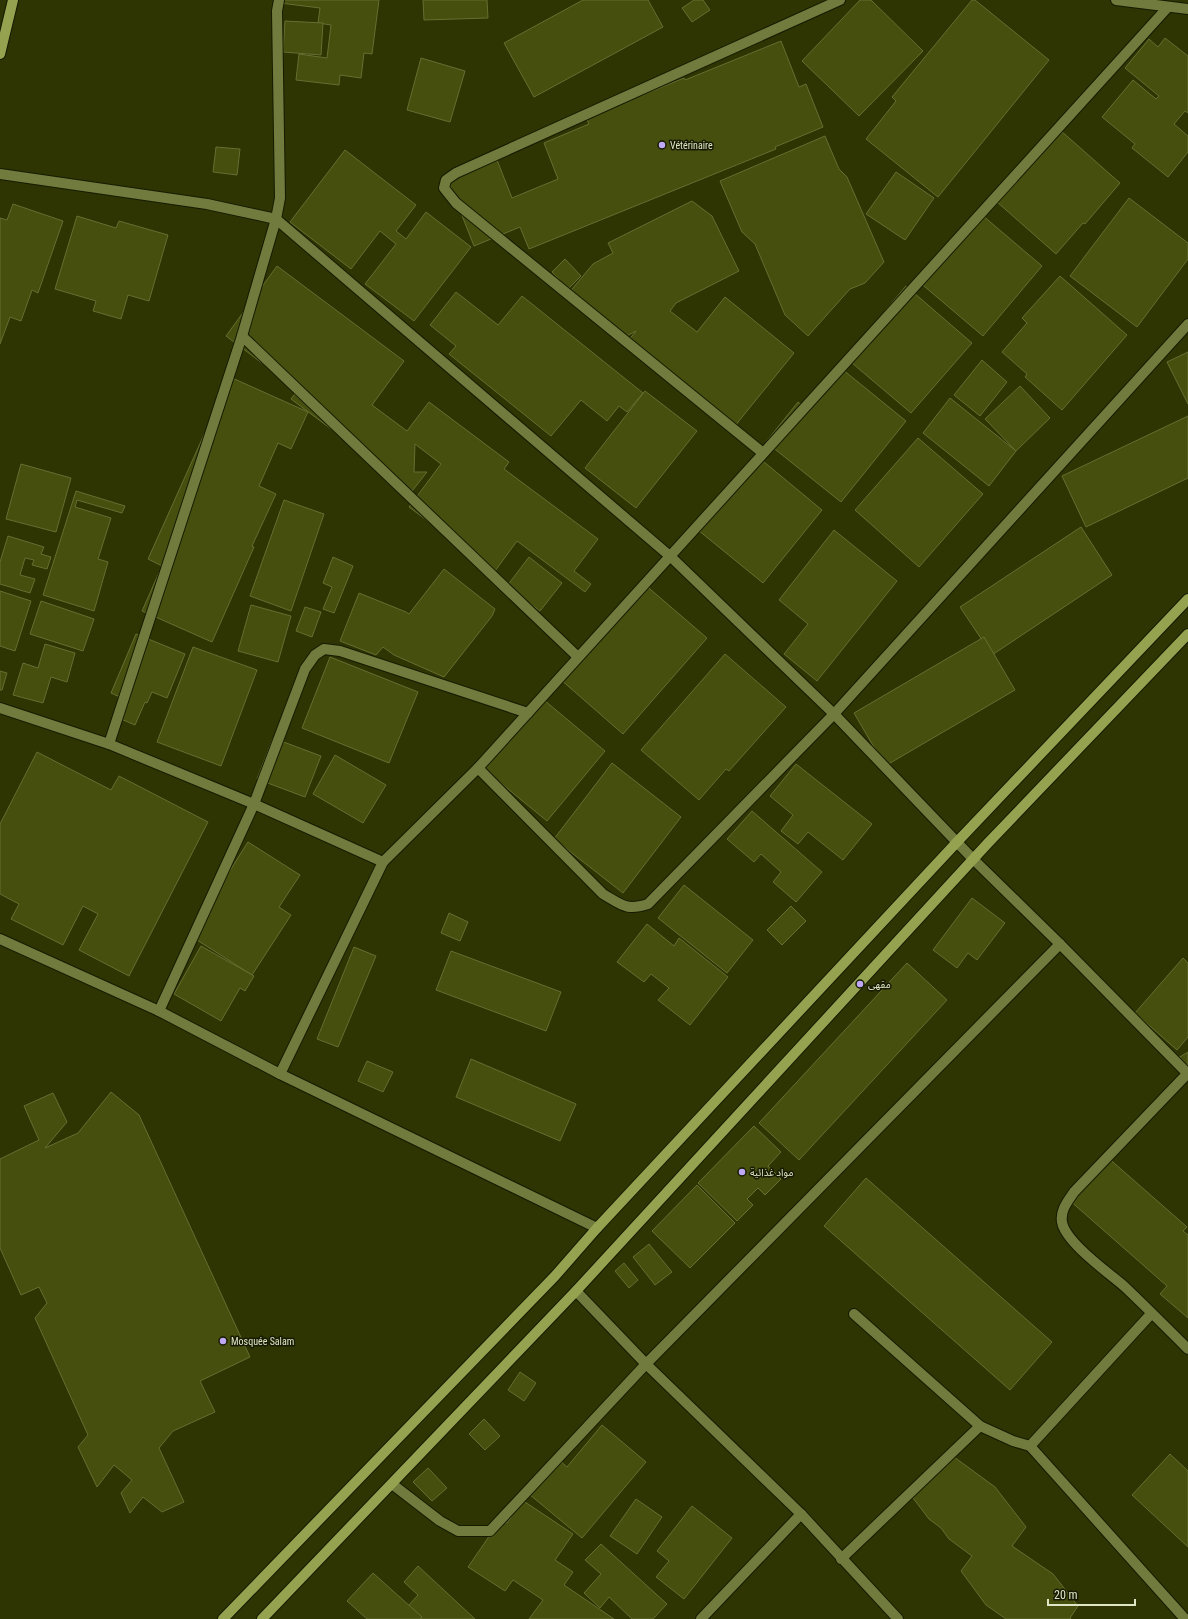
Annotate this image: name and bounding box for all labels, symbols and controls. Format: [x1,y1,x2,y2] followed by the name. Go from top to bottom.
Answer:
[657,140,667,150] marker: Vétérinaire
[670,140,713,151] place label: Vétérinaire
[855,979,865,989] marker: مقهى
[868,979,891,990] place label: مقهى
[737,1167,747,1177] marker: مواد غذائية
[750,1167,793,1179] place label: مواد غذائية
[218,1336,228,1346] marker: Mosquée Salam
[231,1336,294,1347] place label: Mosquée Salam
[1048,1581,1135,1607] scale bar
[1054,1588,1078,1602] text: 20 m

